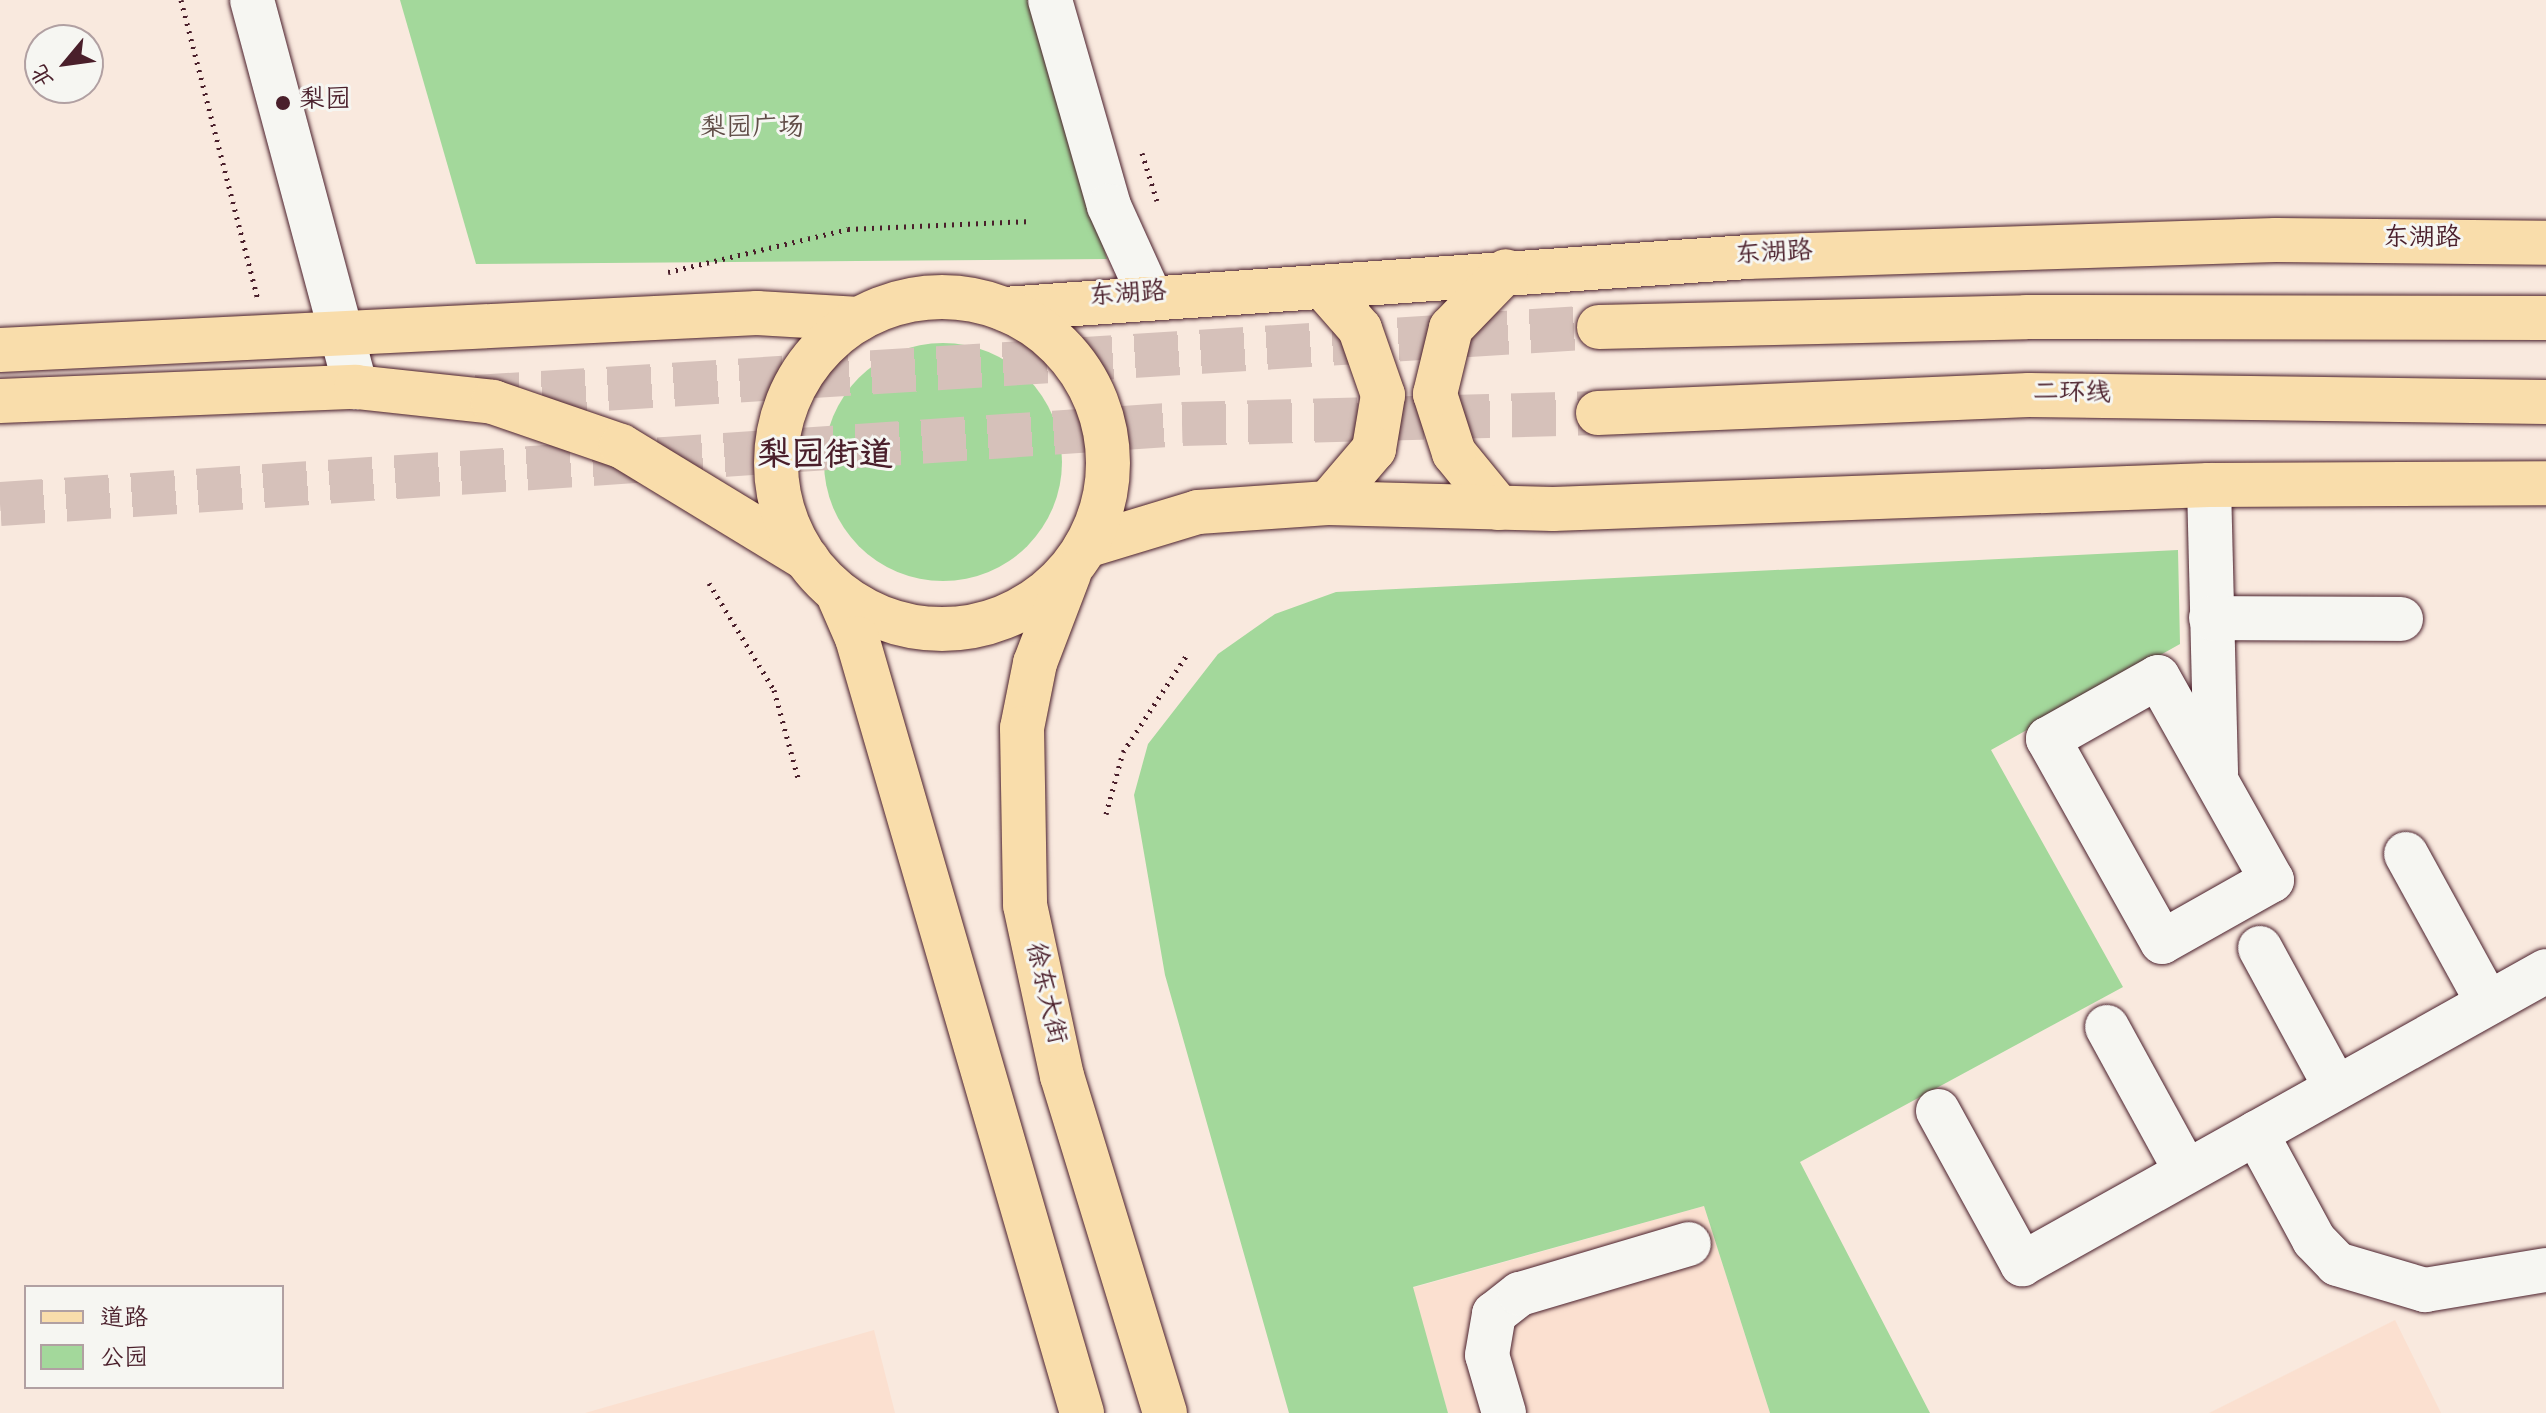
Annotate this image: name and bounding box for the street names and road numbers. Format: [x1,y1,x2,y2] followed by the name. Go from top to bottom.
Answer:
[2383,225,2461,257] street label: 东湖路
[1734,238,1814,274] street label: 东湖路
[1088,279,1168,315] street label: 东湖路
[2033,380,2111,412] street label: 二环线
[1016,940,1070,1048] street label: 徐东大街

